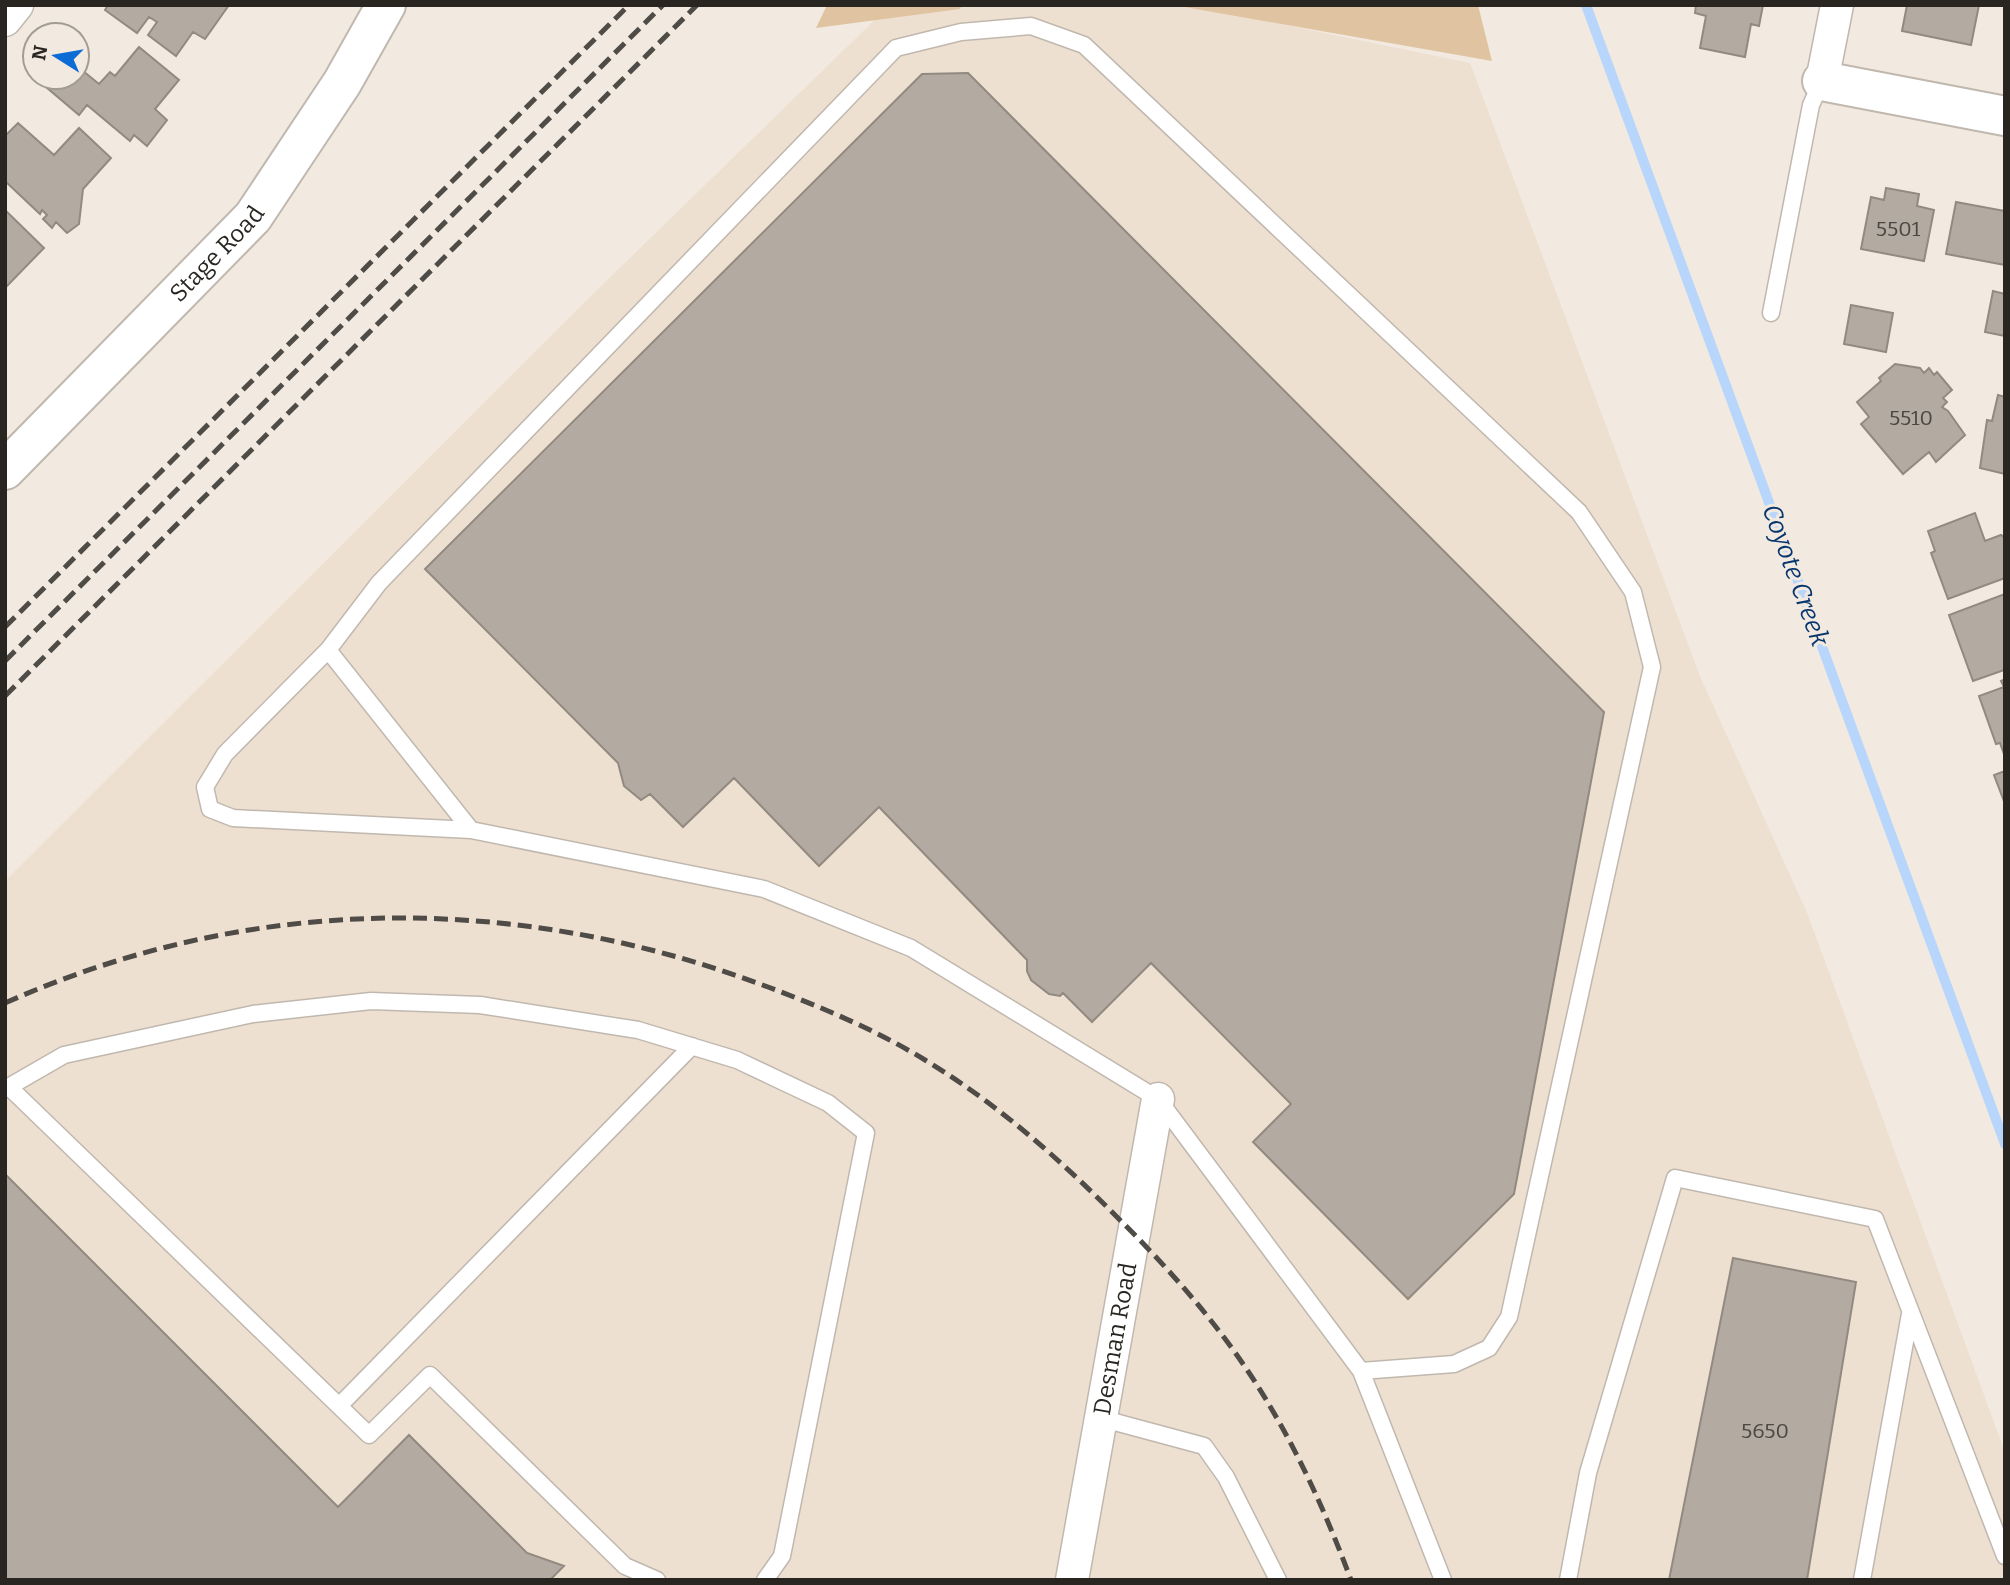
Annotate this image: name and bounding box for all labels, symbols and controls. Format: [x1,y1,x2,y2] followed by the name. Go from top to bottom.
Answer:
[21,21,91,91] north arrow
[27,43,53,62] text: N
[164,201,270,307] street label: Stage Road
[1876,216,1921,242] house number: 5501
[1889,405,1933,431] house number: 5510
[1756,500,1836,651] water label: Coyote Creek
[1088,1260,1142,1417] street label: Desman Road
[1741,1418,1789,1444] house number: 5650

